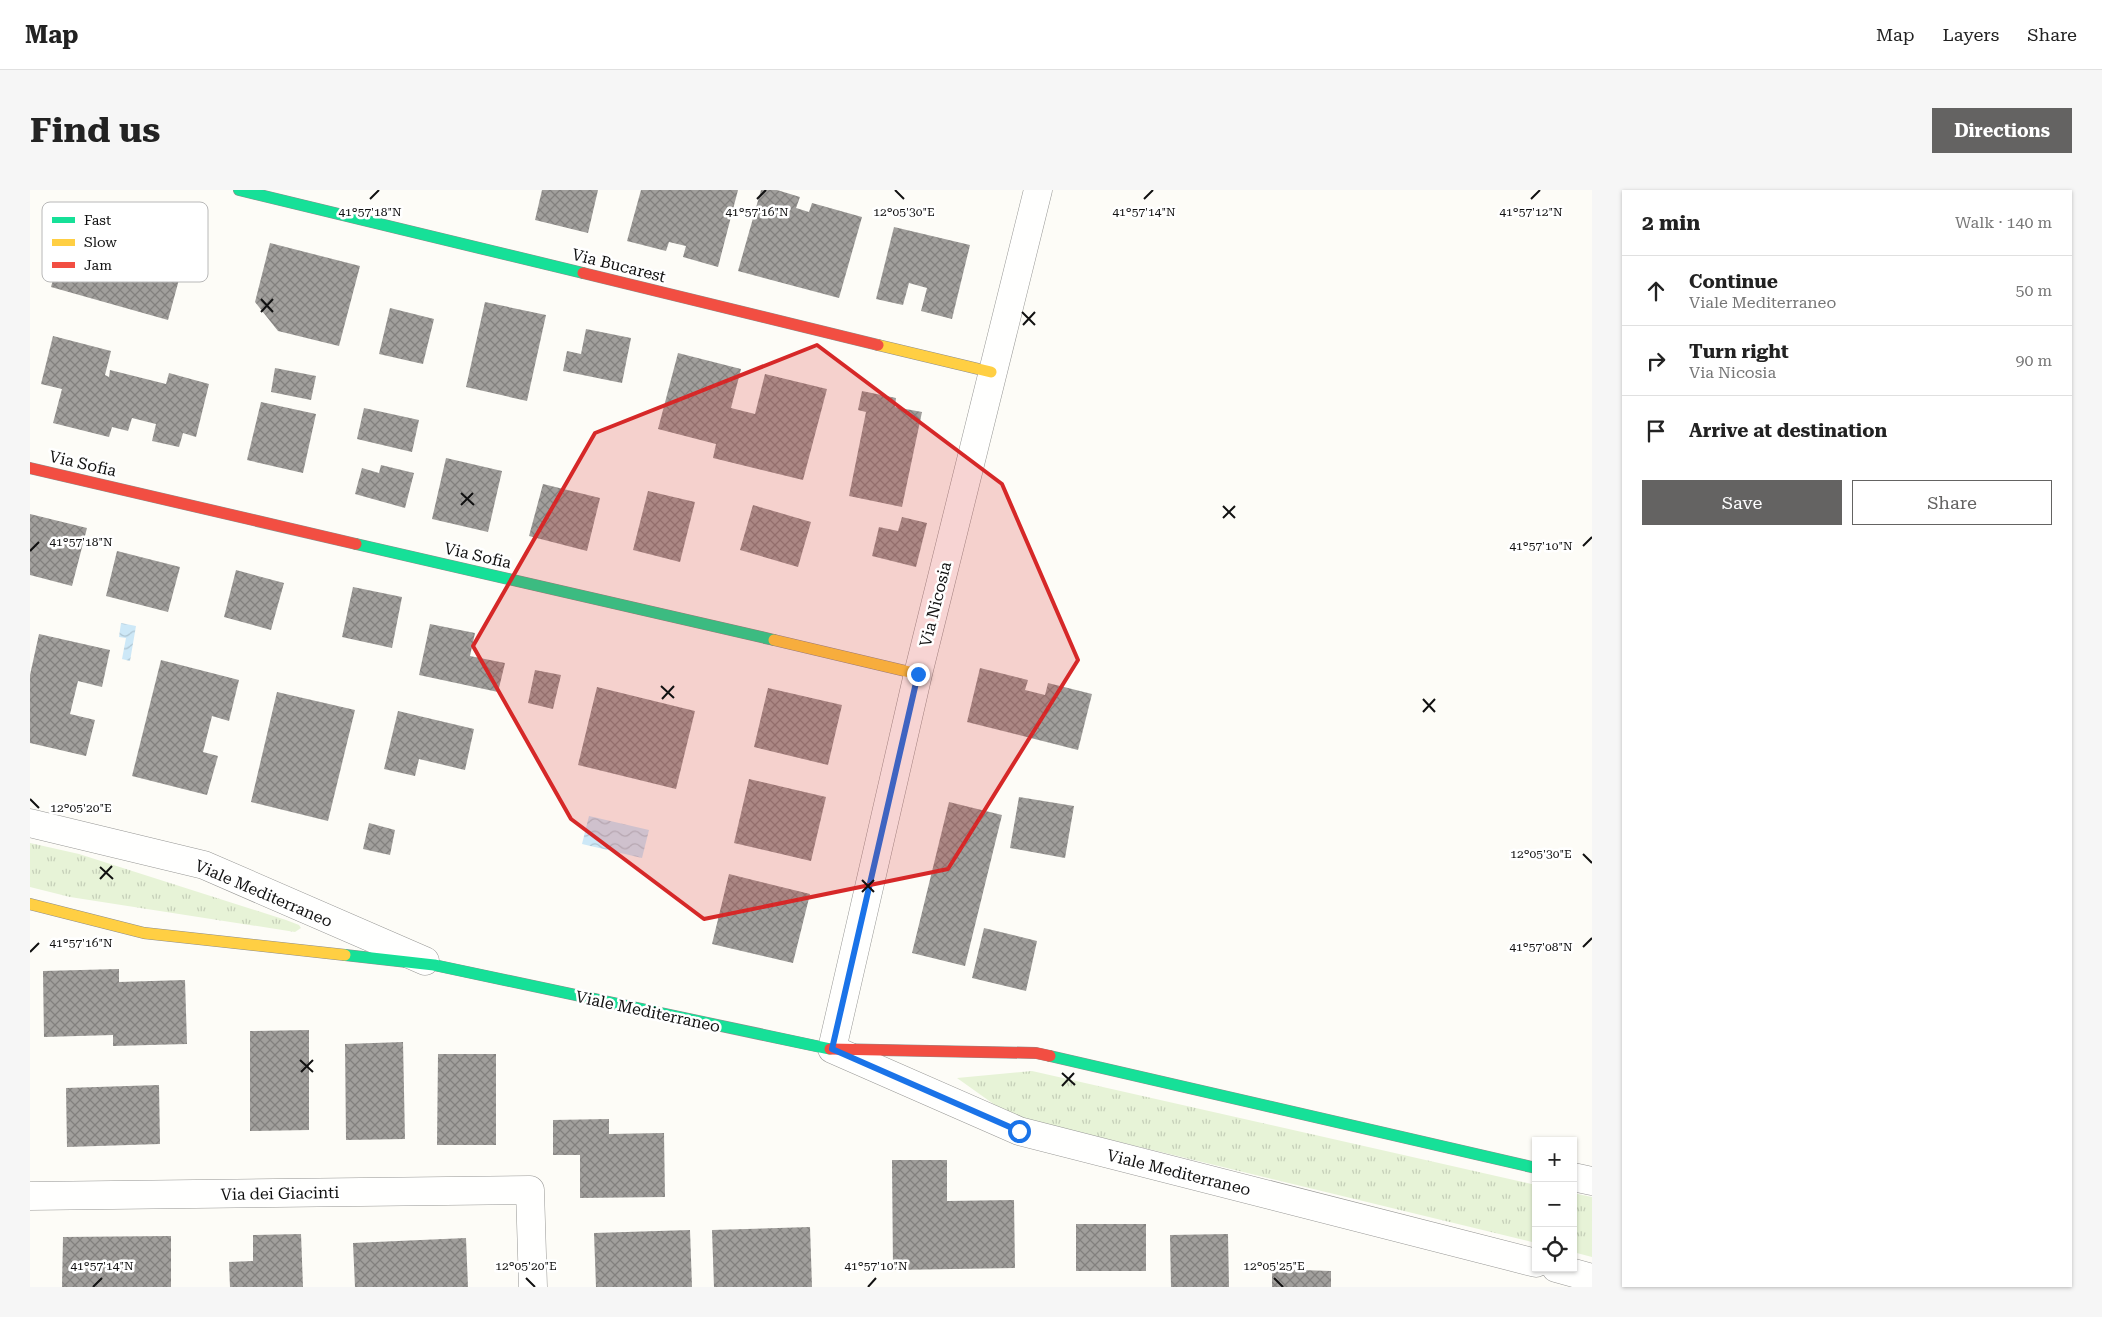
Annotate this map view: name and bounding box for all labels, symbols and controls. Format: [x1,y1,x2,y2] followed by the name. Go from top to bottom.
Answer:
[25,21,79,49] text: Map
[1876,24,1915,45] text: Map
[1943,24,1999,45] text: Layers
[2027,24,2077,45] text: Share
[1932,108,2072,153] button: Directions
[30,110,160,151] text: Find us
[42,202,208,282] legend
[338,205,402,219] text: 41°57'18"N
[725,205,789,219] text: 41°57'16"N
[873,205,935,219] text: 12°05'30"E
[1112,205,1176,219] text: 41°57'14"N
[1499,205,1563,219] text: 41°57'12"N
[1642,211,1700,235] text: 2 min
[84,212,111,228] text: Fast
[1955,213,2052,232] text: Walk · 140 m
[84,234,117,250] text: Slow
[570,245,668,286] street label: Via Bucarest
[84,257,112,273] text: Jam
[1689,270,1778,293] text: Continue
[1642,277,1670,305] icon: ahead
[2015,281,2052,300] text: 50 m
[1689,293,1836,312] text: Viale Mediterraneo
[1689,340,1789,363] text: Turn right
[1642,347,1670,375] icon: right
[2015,351,2052,370] text: 90 m
[1689,363,1776,382] text: Via Nicosia
[1642,417,1670,445] icon: arrive
[1689,419,1887,442] text: Arrive at destination
[47,447,119,481] street label: Via Sofia
[1642,480,1842,525] button: Save
[1852,480,2052,525] button: Share
[49,535,113,549] text: 41°57'18"N
[442,539,514,573] street label: Via Sofia
[1509,539,1573,553] text: 41°57'10"N
[916,559,955,649] street label: Via Nicosia
[907,663,930,686] route end
[50,801,112,815] text: 12°05'20"E
[1510,847,1572,861] text: 12°05'30"E
[192,856,335,931] street label: Viale Mediterraneo
[49,936,113,950] text: 41°57'16"N
[1509,940,1573,954] text: 41°57'08"N
[574,987,722,1036] street label: Viale Mediterraneo
[1008,1120,1031,1143] route start
[1532,1137,1577,1272] map controls
[1532,1137,1577,1182] button: +
[1105,1145,1253,1200] street label: Viale Mediterraneo
[1532,1182,1577,1227] button: −
[221,1183,339,1204] street label: Via dei Giacinti
[1532,1227,1577,1272] button: locate
[70,1259,134,1273] text: 41°57'14"N
[495,1259,557,1273] text: 12°05'20"E
[844,1259,908,1273] text: 41°57'10"N
[1243,1259,1305,1273] text: 12°05'25"E

